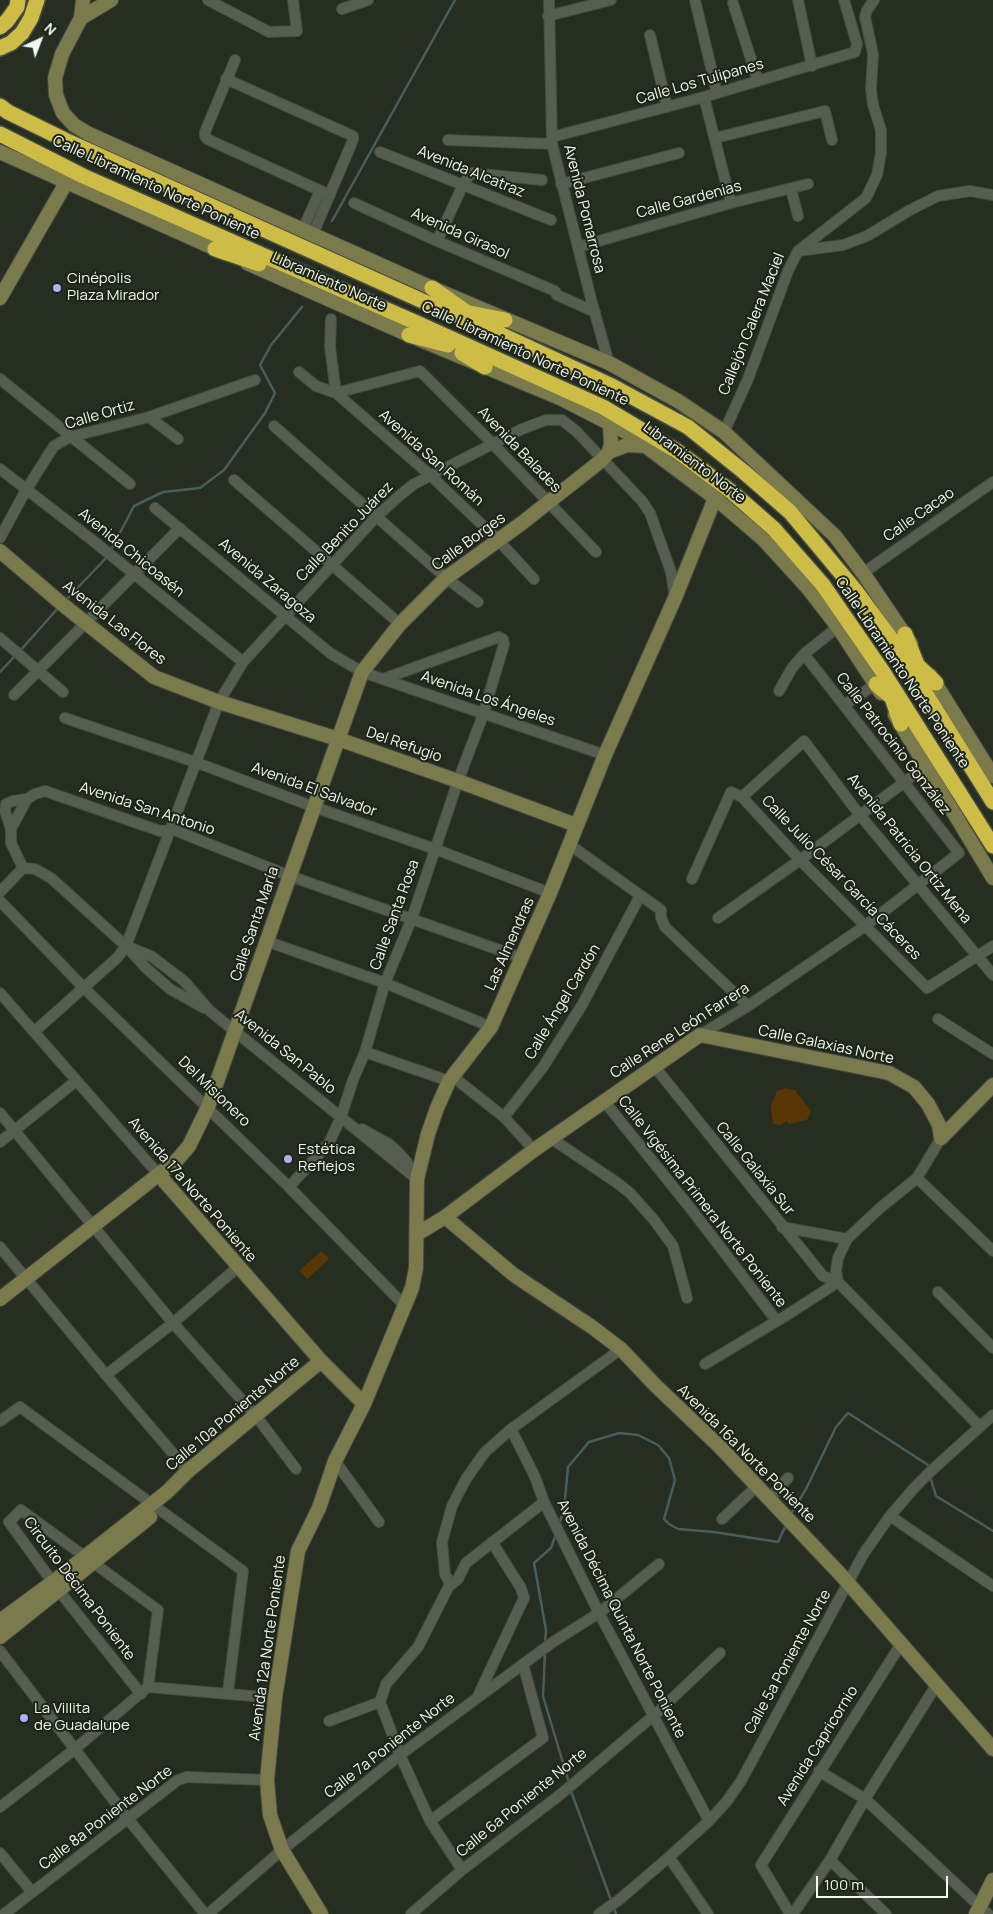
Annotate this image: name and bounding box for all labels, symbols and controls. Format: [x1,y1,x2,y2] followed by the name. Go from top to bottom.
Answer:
[15,15,65,65] north arrow
[40,18,61,39] text: N
[634,55,766,109] street label: Calle Los Tulipanes
[49,132,263,244] street label: Calle Libramiento Norte Poniente
[415,142,527,202] street label: Avenida Alcatraz
[559,143,609,275] street label: Avenida Pomarrosa
[634,177,744,223] street label: Calle Gardenias
[408,204,512,264] street label: Avenida Girasol
[269,249,389,315] street label: Libramiento Norte
[715,250,789,398] street label: Callejón Calera Maciel
[67,270,159,305] place label: Cinépolis Plaza Mirador
[51,282,63,294] marker: Cinépolis Plaza Mirador
[418,298,632,410] street label: Calle Libramiento Norte Poniente
[63,396,137,434] street label: Calle Ortiz
[474,403,564,497] street label: Avenida Balades
[375,406,487,510] street label: Avenida San Román
[639,419,749,507] street label: Libramiento Norte
[293,478,397,586] street label: Calle Benito Juárez
[880,484,958,546] street label: Calle Cacao
[74,505,188,601] street label: Avenida Chicoasén
[429,509,509,575] street label: Calle Borges
[215,535,319,627] street label: Avenida Zaragoza
[831,574,973,772] street label: Calle Libramiento Norte Poniente
[59,577,169,669] street label: Avenida Las Flores
[418,668,558,730] street label: Avenida Los Ángeles
[832,669,954,819] street label: Calle Patrocinio González
[364,724,444,766] street label: Del Refugio
[249,759,379,821] street label: Avenida El Salvador
[843,771,975,927] street label: Avenida Patricia Ortiz Mena
[77,779,217,839] street label: Avenida San Antonio
[758,792,924,964] street label: Calle Julio César García Cáceres
[367,857,423,973] street label: Calle Santa Rosa
[227,864,283,984] street label: Calle Santa María
[481,895,539,993] street label: Las Almendras
[521,941,605,1063] street label: Calle Ángel Cardón
[607,979,753,1083] street label: Calle Rene León Farrera
[231,1006,339,1098] street label: Avenida San Pablo
[757,1022,895,1068] street label: Calle Galaxias Norte
[174,1053,254,1131] street label: Del Misionero
[614,1093,790,1311] street label: Calle Vigésima Primera Norte Poniente
[124,1114,260,1266] street label: Avenida 17a Norte Poniente
[712,1119,798,1219] street label: Calle Galaxia Sur
[298,1141,355,1176] place label: Estética Reflejos
[282,1153,294,1165] marker: Estética Reflejos
[163,1353,303,1475] street label: Calle 10a Poniente Norte
[673,1381,819,1527] street label: Avenida 16a Norte Poniente
[553,1497,689,1741] street label: Avenida Décima Quinta Norte Poniente
[19,1514,139,1664] street label: Circuito Décima Poniente
[246,1554,290,1742] street label: Avenida 12a Norte Poniente
[741,1587,835,1737] street label: Calle 5a Poniente Norte
[774,1683,862,1809] street label: Avenida Capricornio
[321,1689,459,1803] street label: Calle 7a Poniente Norte
[34,1700,130,1735] place label: La Villita de Guadalupe
[18,1712,30,1724] marker: La Villita de Guadalupe
[453,1745,591,1861] street label: Calle 6a Poniente Norte
[36,1762,176,1874] street label: Calle 8a Poniente Norte
[818,1866,950,1898] scale bar
[824,1874,864,1895] text: 100 m

